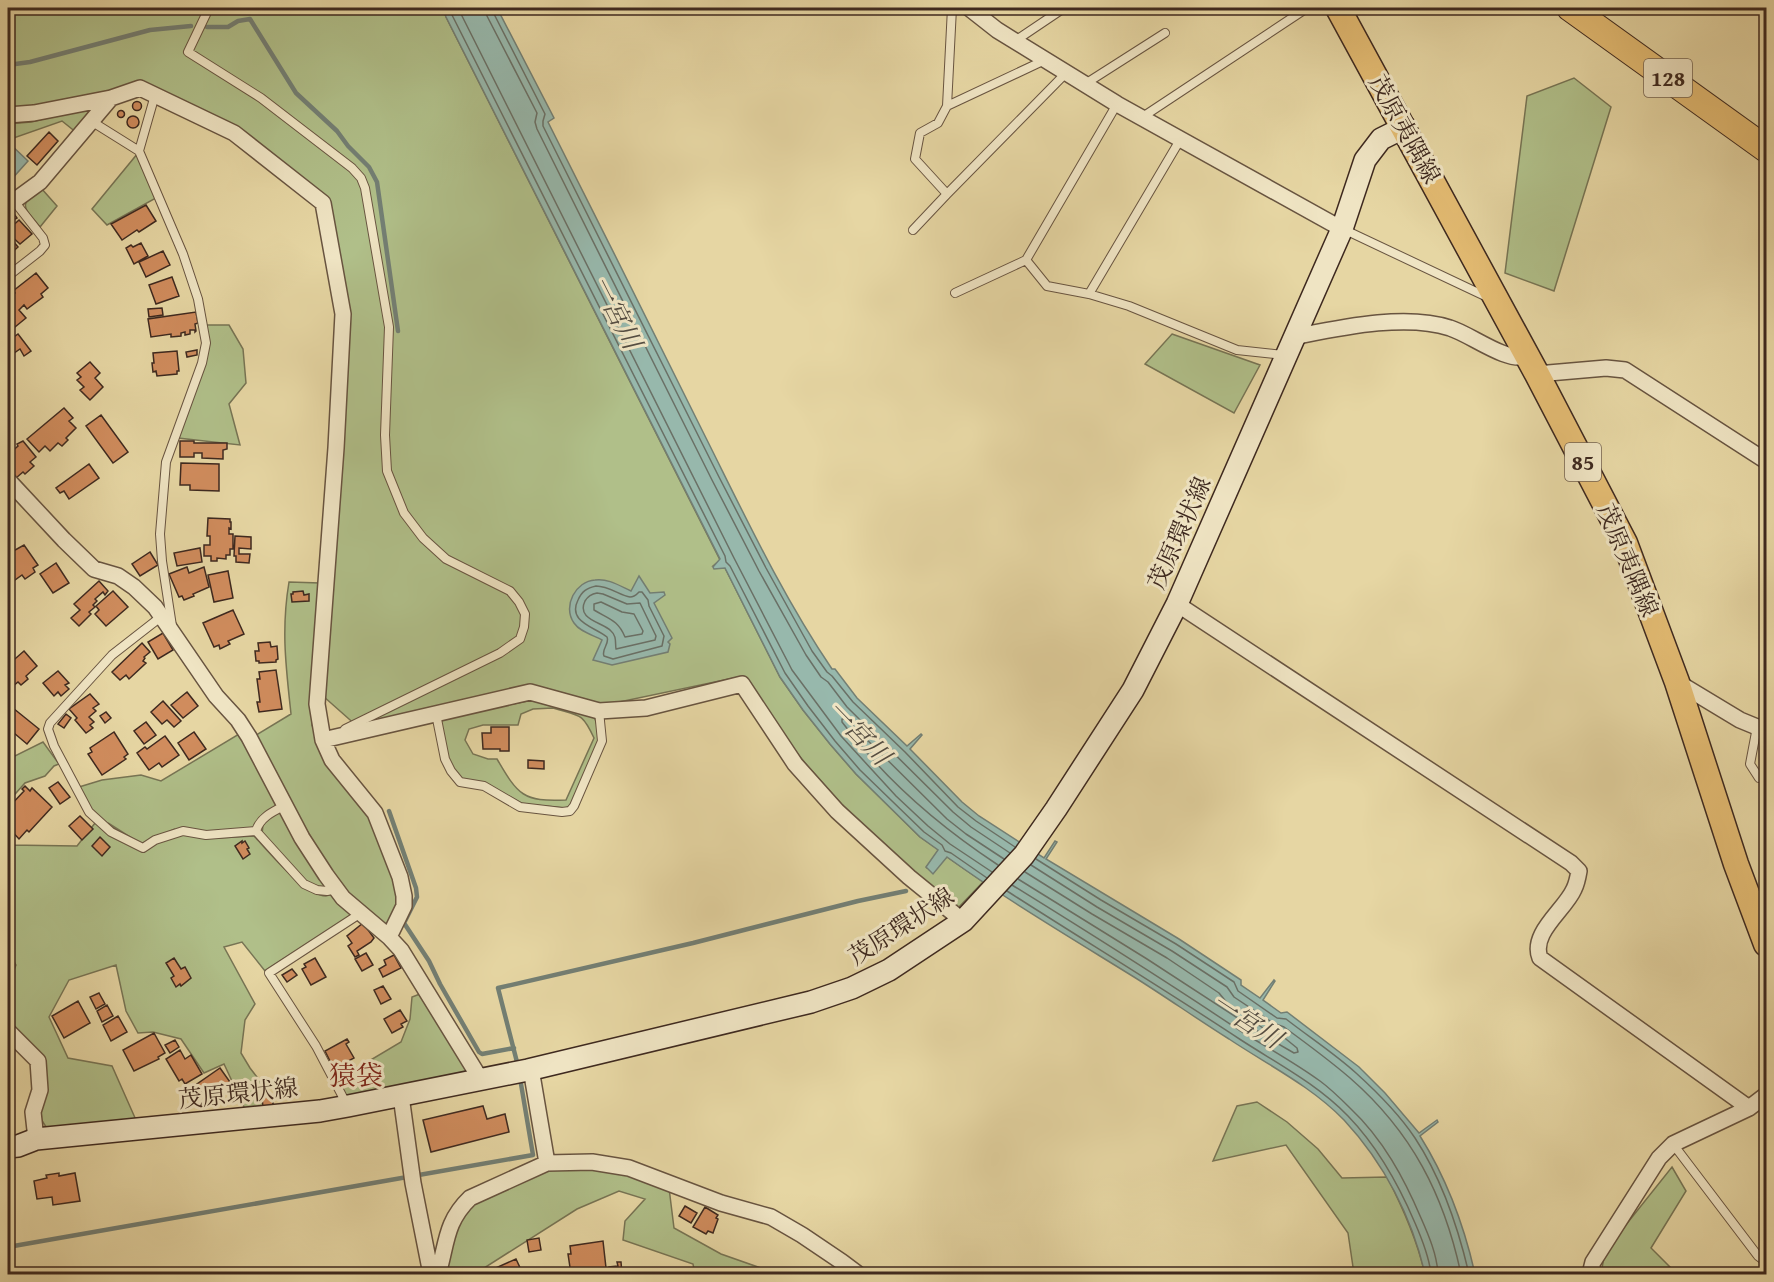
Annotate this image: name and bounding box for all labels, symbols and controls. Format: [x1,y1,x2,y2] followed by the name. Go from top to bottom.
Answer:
[1644,59,1692,97] road number: 128
[1361,68,1449,190] street label: 茂原夷隅線
[582,268,653,358] water label: 一宮川
[1565,443,1601,481] road number: 85
[1139,471,1219,595] street label: 茂原環状線
[1588,498,1668,622] street label: 茂原夷隅線
[818,690,902,776] water label: 一宮川
[841,879,961,973] street label: 茂原環状線
[1204,982,1293,1059] water label: 一宮川
[329,1055,383,1095] district label: 猿袋
[176,1069,300,1117] street label: 茂原環状線

